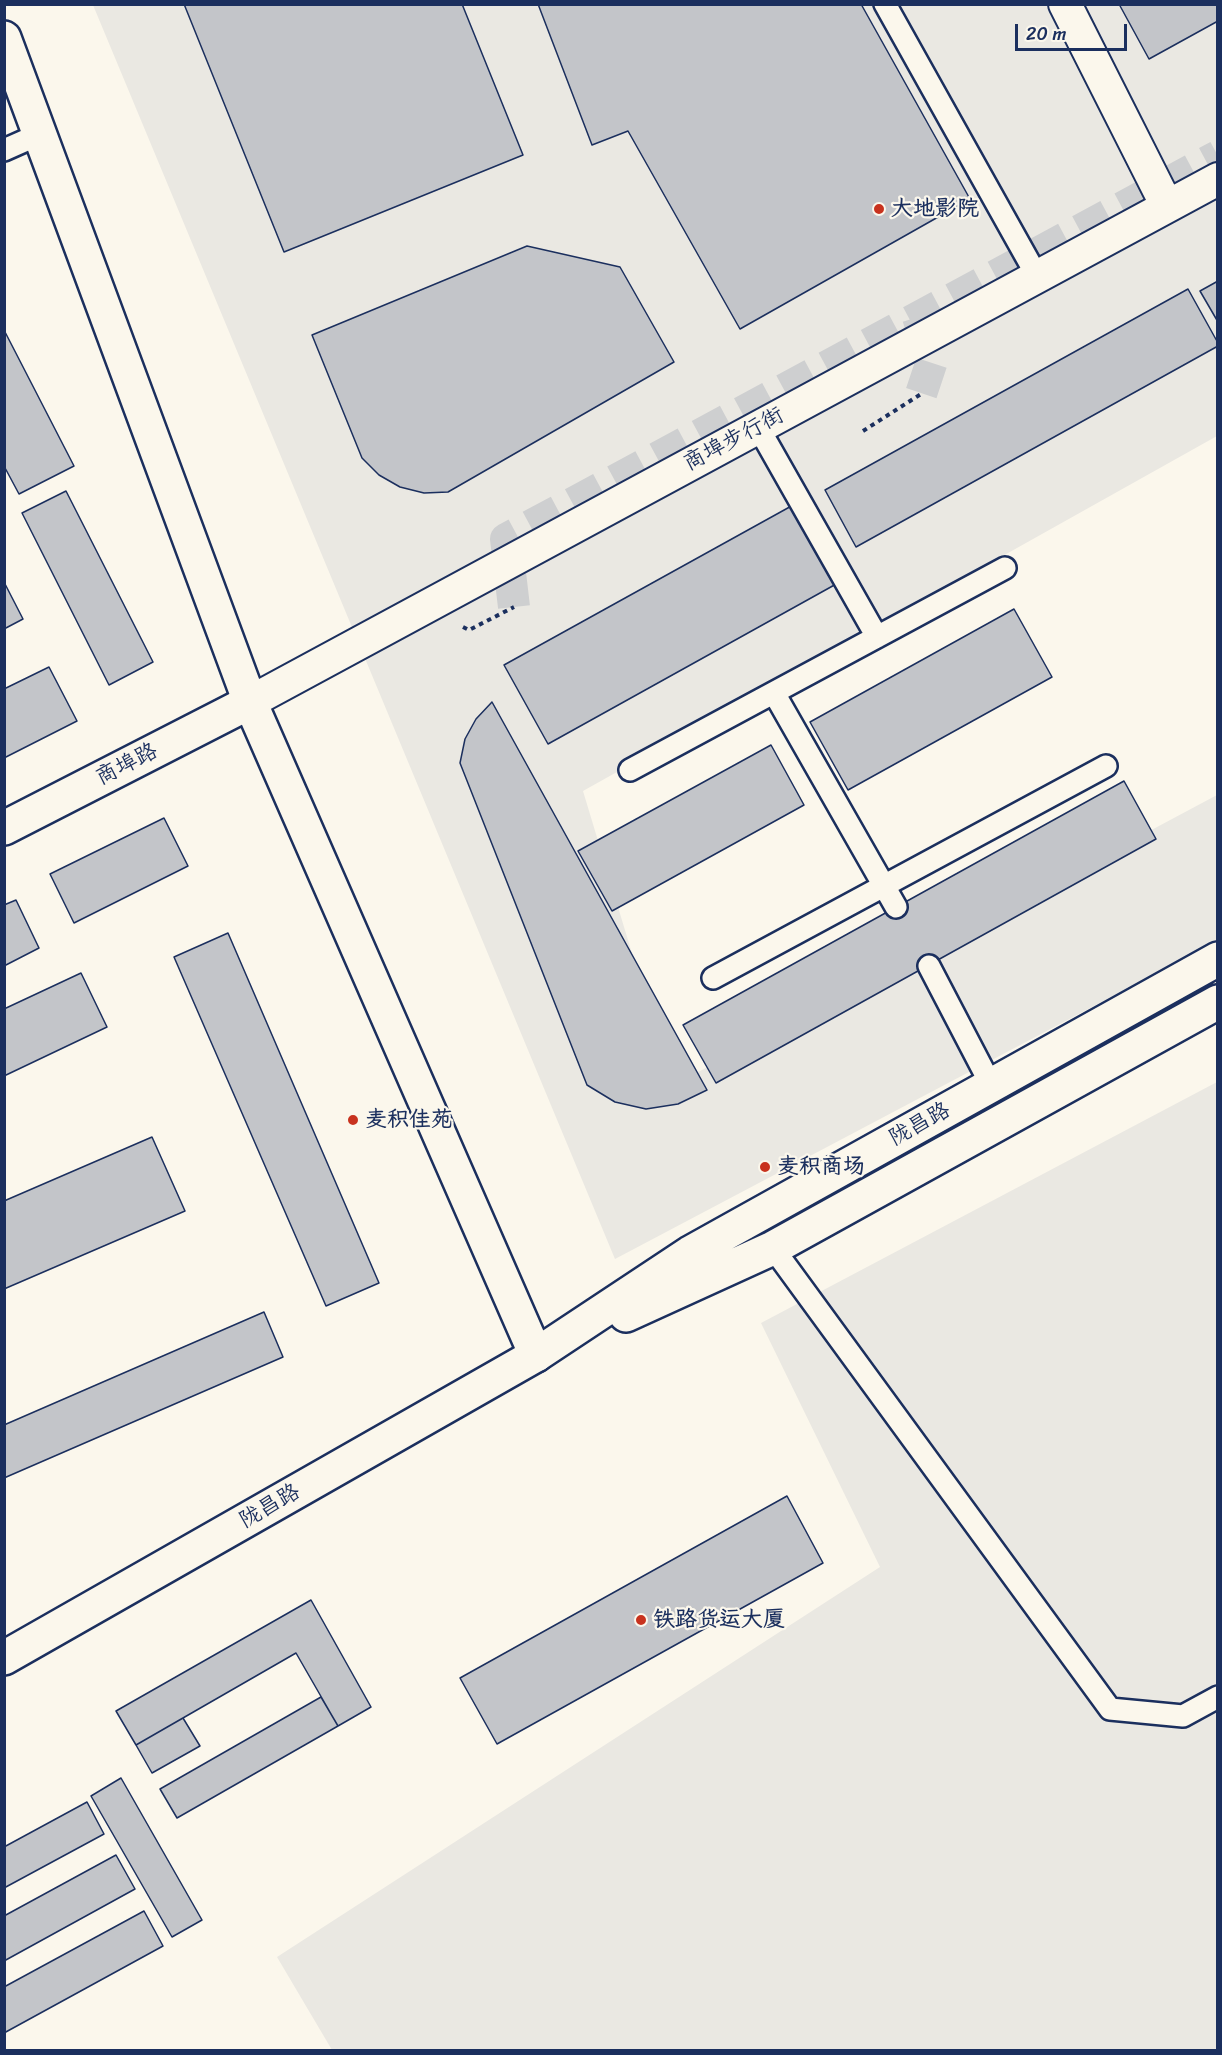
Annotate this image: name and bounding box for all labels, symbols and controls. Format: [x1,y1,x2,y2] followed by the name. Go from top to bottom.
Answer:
[1018,12,1130,50] scale bar
[1026,18,1066,50] text: 20 m
[891,196,979,222] place label: 大地影院
[872,202,886,216] marker: 大地影院
[679,403,789,477] street label: 商埠步行街
[92,738,162,792] street label: 商埠路
[885,1097,955,1153] street label: 陇昌路
[365,1107,453,1133] place label: 麦积佳苑
[346,1113,360,1127] marker: 麦积佳苑
[777,1154,865,1180] place label: 麦积商场
[758,1160,772,1174] marker: 麦积商场
[235,1479,305,1535] street label: 陇昌路
[653,1607,785,1633] place label: 铁路货运大厦
[634,1613,648,1627] marker: 铁路货运大厦

